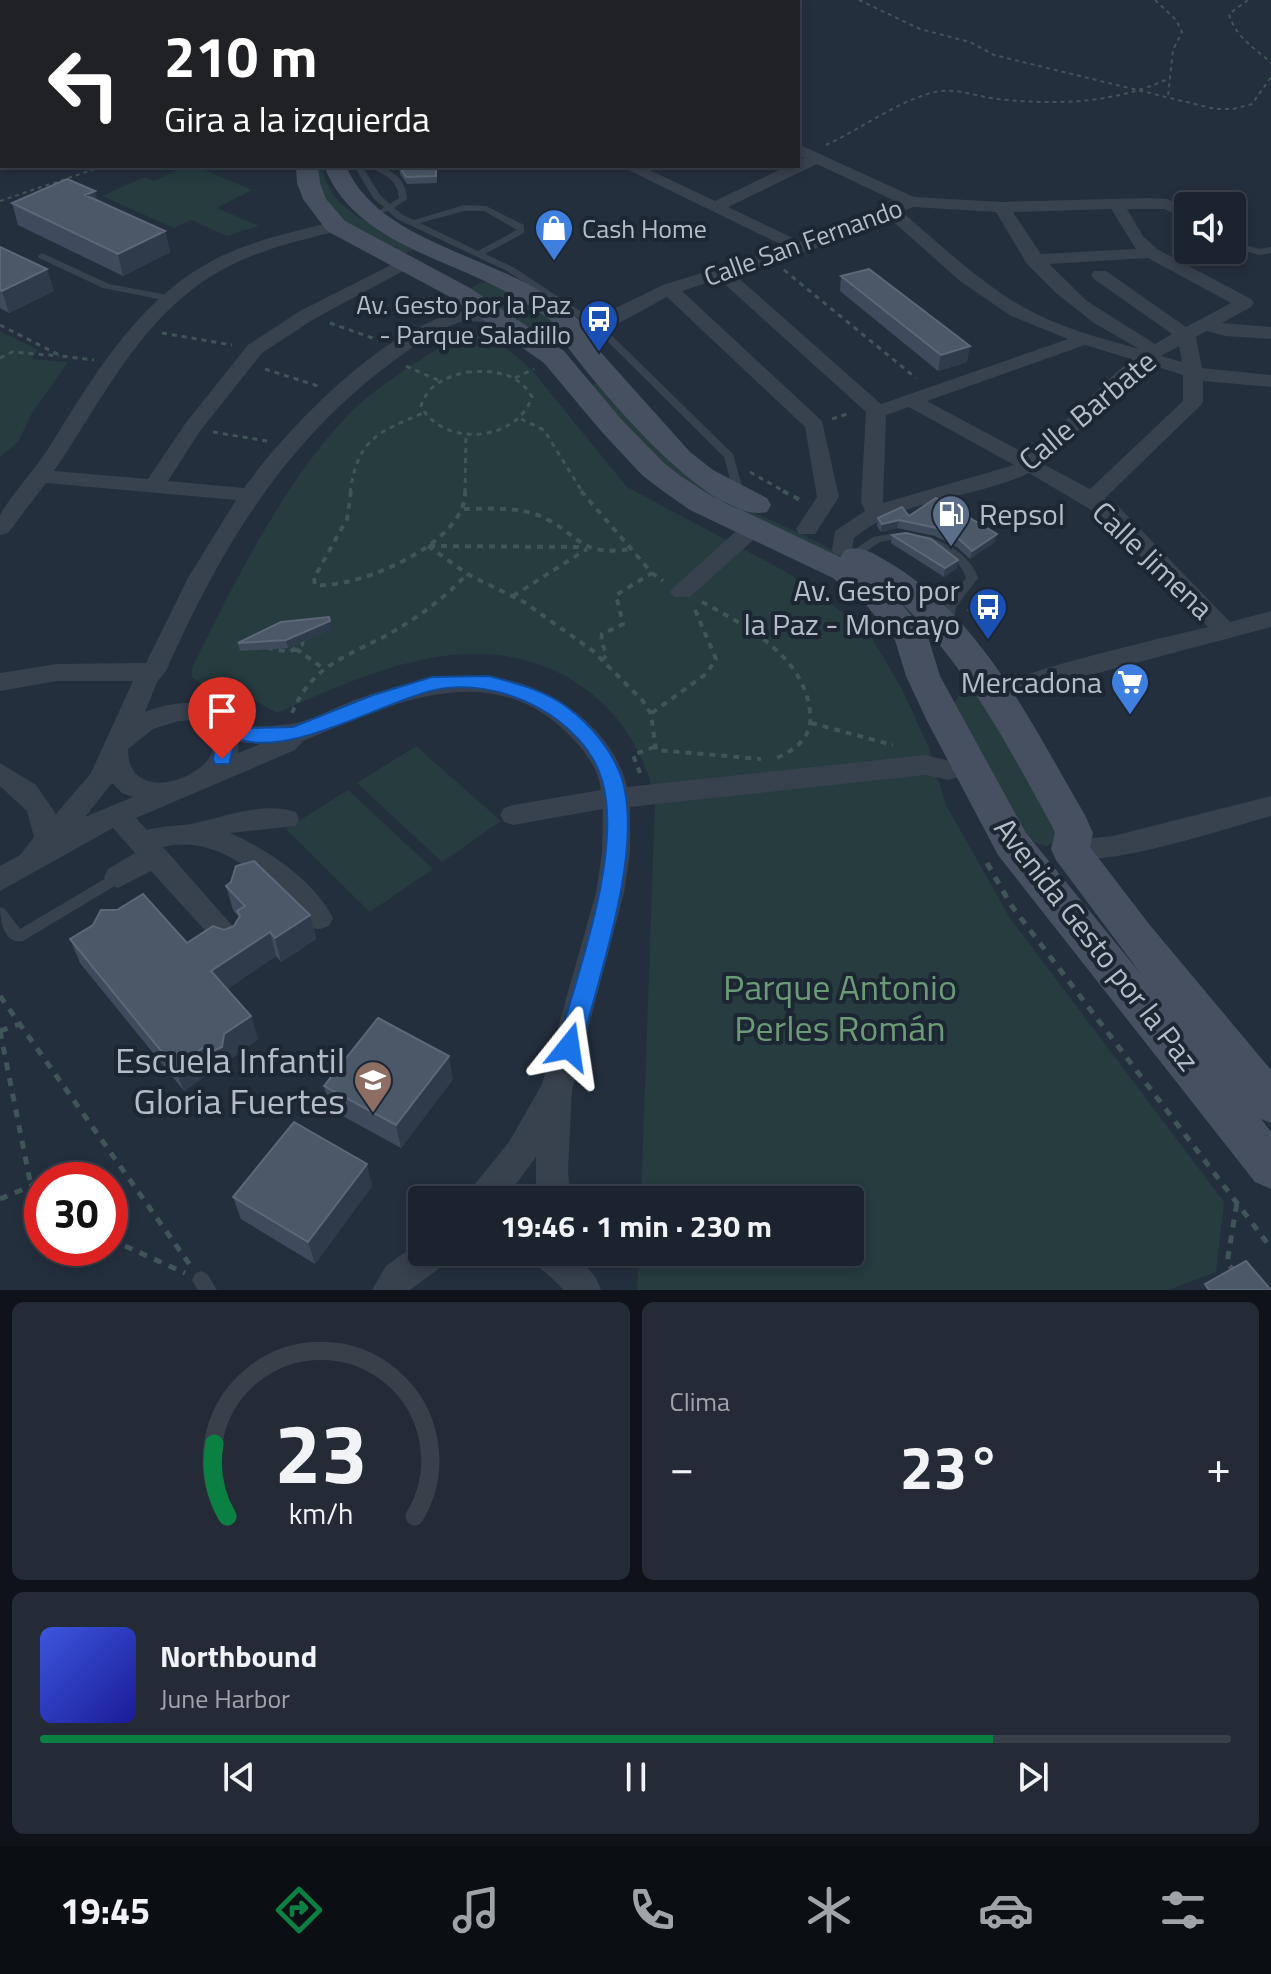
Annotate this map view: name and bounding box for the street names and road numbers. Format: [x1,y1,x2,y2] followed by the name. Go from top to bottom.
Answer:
[698,188,908,296] street label: Calle San Fernando
[1008,339,1166,481] street label: Calle Barbate
[1082,490,1224,630] street label: Calle Jimena
[983,807,1211,1081] street label: Avenida Gesto por la Paz

